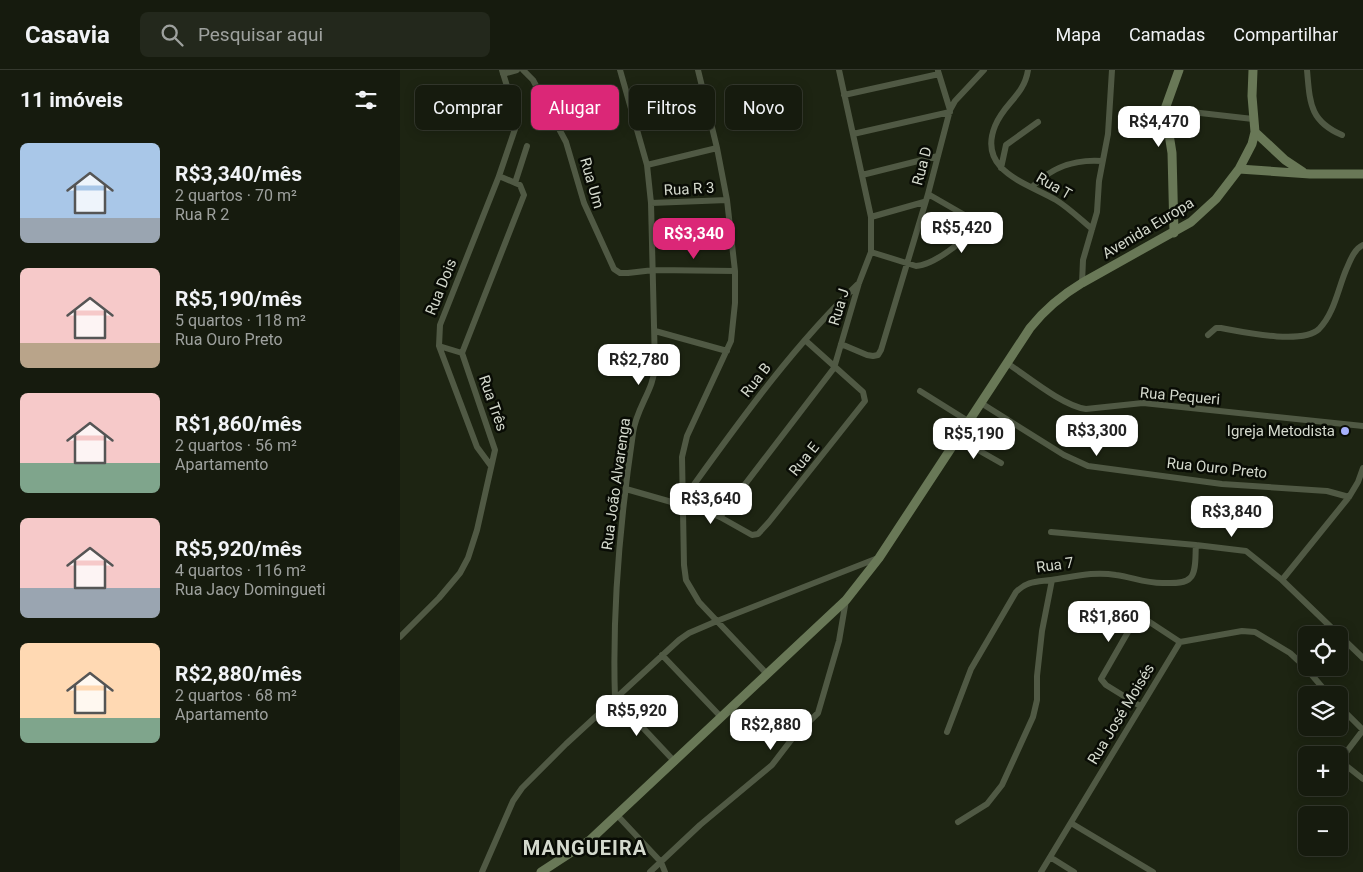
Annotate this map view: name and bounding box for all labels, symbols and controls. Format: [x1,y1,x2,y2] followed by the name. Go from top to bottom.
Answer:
[140,12,490,57] search box
[25,21,110,49] text: Casavia
[158,21,186,49] icon: search
[198,23,323,46] text: Pesquisar aqui
[1056,24,1101,45] text: Mapa
[1129,24,1205,45] text: Camadas
[1233,24,1338,45] text: Compartilhar
[415,85,521,130] chip: Comprar
[531,85,619,130] chip: Alugar
[629,85,715,130] chip: Filtros
[725,85,802,130] chip: Novo
[352,86,380,114] icon: filters
[20,88,123,112] text: 11 imóveis
[1113,106,1205,148] pin: R$4,470
[1129,112,1189,131] text: R$4,470
[908,145,936,187] street label: Rua D
[576,155,608,211] street label: Rua Um
[175,162,302,186] text: R$3,340/mês
[60,163,120,223] icon: home
[1033,169,1075,203] street label: Rua T
[663,179,715,199] street label: Rua R 3
[175,186,297,205] text: 2 quartos · 70 m²
[1099,194,1197,262] street label: Avenida Europa
[175,205,229,224] text: Rua R 2
[916,212,1008,254] pin: R$5,420
[648,218,740,260] pin: R$3,340
[932,218,992,237] text: R$5,420
[664,224,724,243] text: R$3,340
[422,256,460,318] street label: Rua Dois
[825,286,853,328] street label: Rua J
[175,287,302,311] text: R$5,190/mês
[60,288,120,348] icon: home
[175,311,306,330] text: 5 quartos · 118 m²
[175,330,283,349] text: Rua Ouro Preto
[593,344,685,386] pin: R$2,780
[609,350,669,369] text: R$2,780
[737,359,775,401] street label: Rua B
[475,373,511,433] street label: Rua Três
[1139,384,1221,408] street label: Rua Pequeri
[175,412,302,436] text: R$1,860/mês
[60,413,120,473] icon: home
[1051,414,1143,457] pin: R$3,300
[598,417,634,551] street label: Rua João Alvarenga
[928,418,1020,460] pin: R$5,190
[1067,421,1127,440] text: R$3,300
[1227,422,1335,440] place label: Igreja Metodista
[944,424,1004,443] text: R$5,190
[1339,425,1351,437] marker: Igreja Metodista
[175,436,297,455] text: 2 quartos · 56 m²
[785,438,823,479] street label: Rua E
[1166,454,1268,482] street label: Rua Ouro Preto
[175,455,268,474] text: Apartamento
[665,482,757,525] pin: R$3,640
[681,489,741,508] text: R$3,640
[1186,496,1278,538] pin: R$3,840
[1202,502,1262,521] text: R$3,840
[175,537,302,561] text: R$5,920/mês
[60,538,120,598] icon: home
[1035,553,1075,577] street label: Rua 7
[175,561,306,580] text: 4 quartos · 116 m²
[175,580,326,599] text: Rua Jacy Domingueti
[1063,600,1155,643] pin: R$1,860
[1079,607,1139,626] text: R$1,860
[1298,626,1348,856] map controls
[1298,626,1348,676] button: locate
[1084,660,1158,768] street label: Rua José Moisés
[175,662,302,686] text: R$2,880/mês
[60,663,120,723] icon: home
[175,686,297,705] text: 2 quartos · 68 m²
[1298,686,1348,736] button: layers
[591,694,683,737] pin: R$5,920
[607,701,667,720] text: R$5,920
[175,705,268,724] text: Apartamento
[725,708,817,751] pin: R$2,880
[741,715,801,734] text: R$2,880
[1298,746,1348,796] button: +
[1298,806,1348,856] button: −
[523,836,647,860] district label: MANGUEIRA

